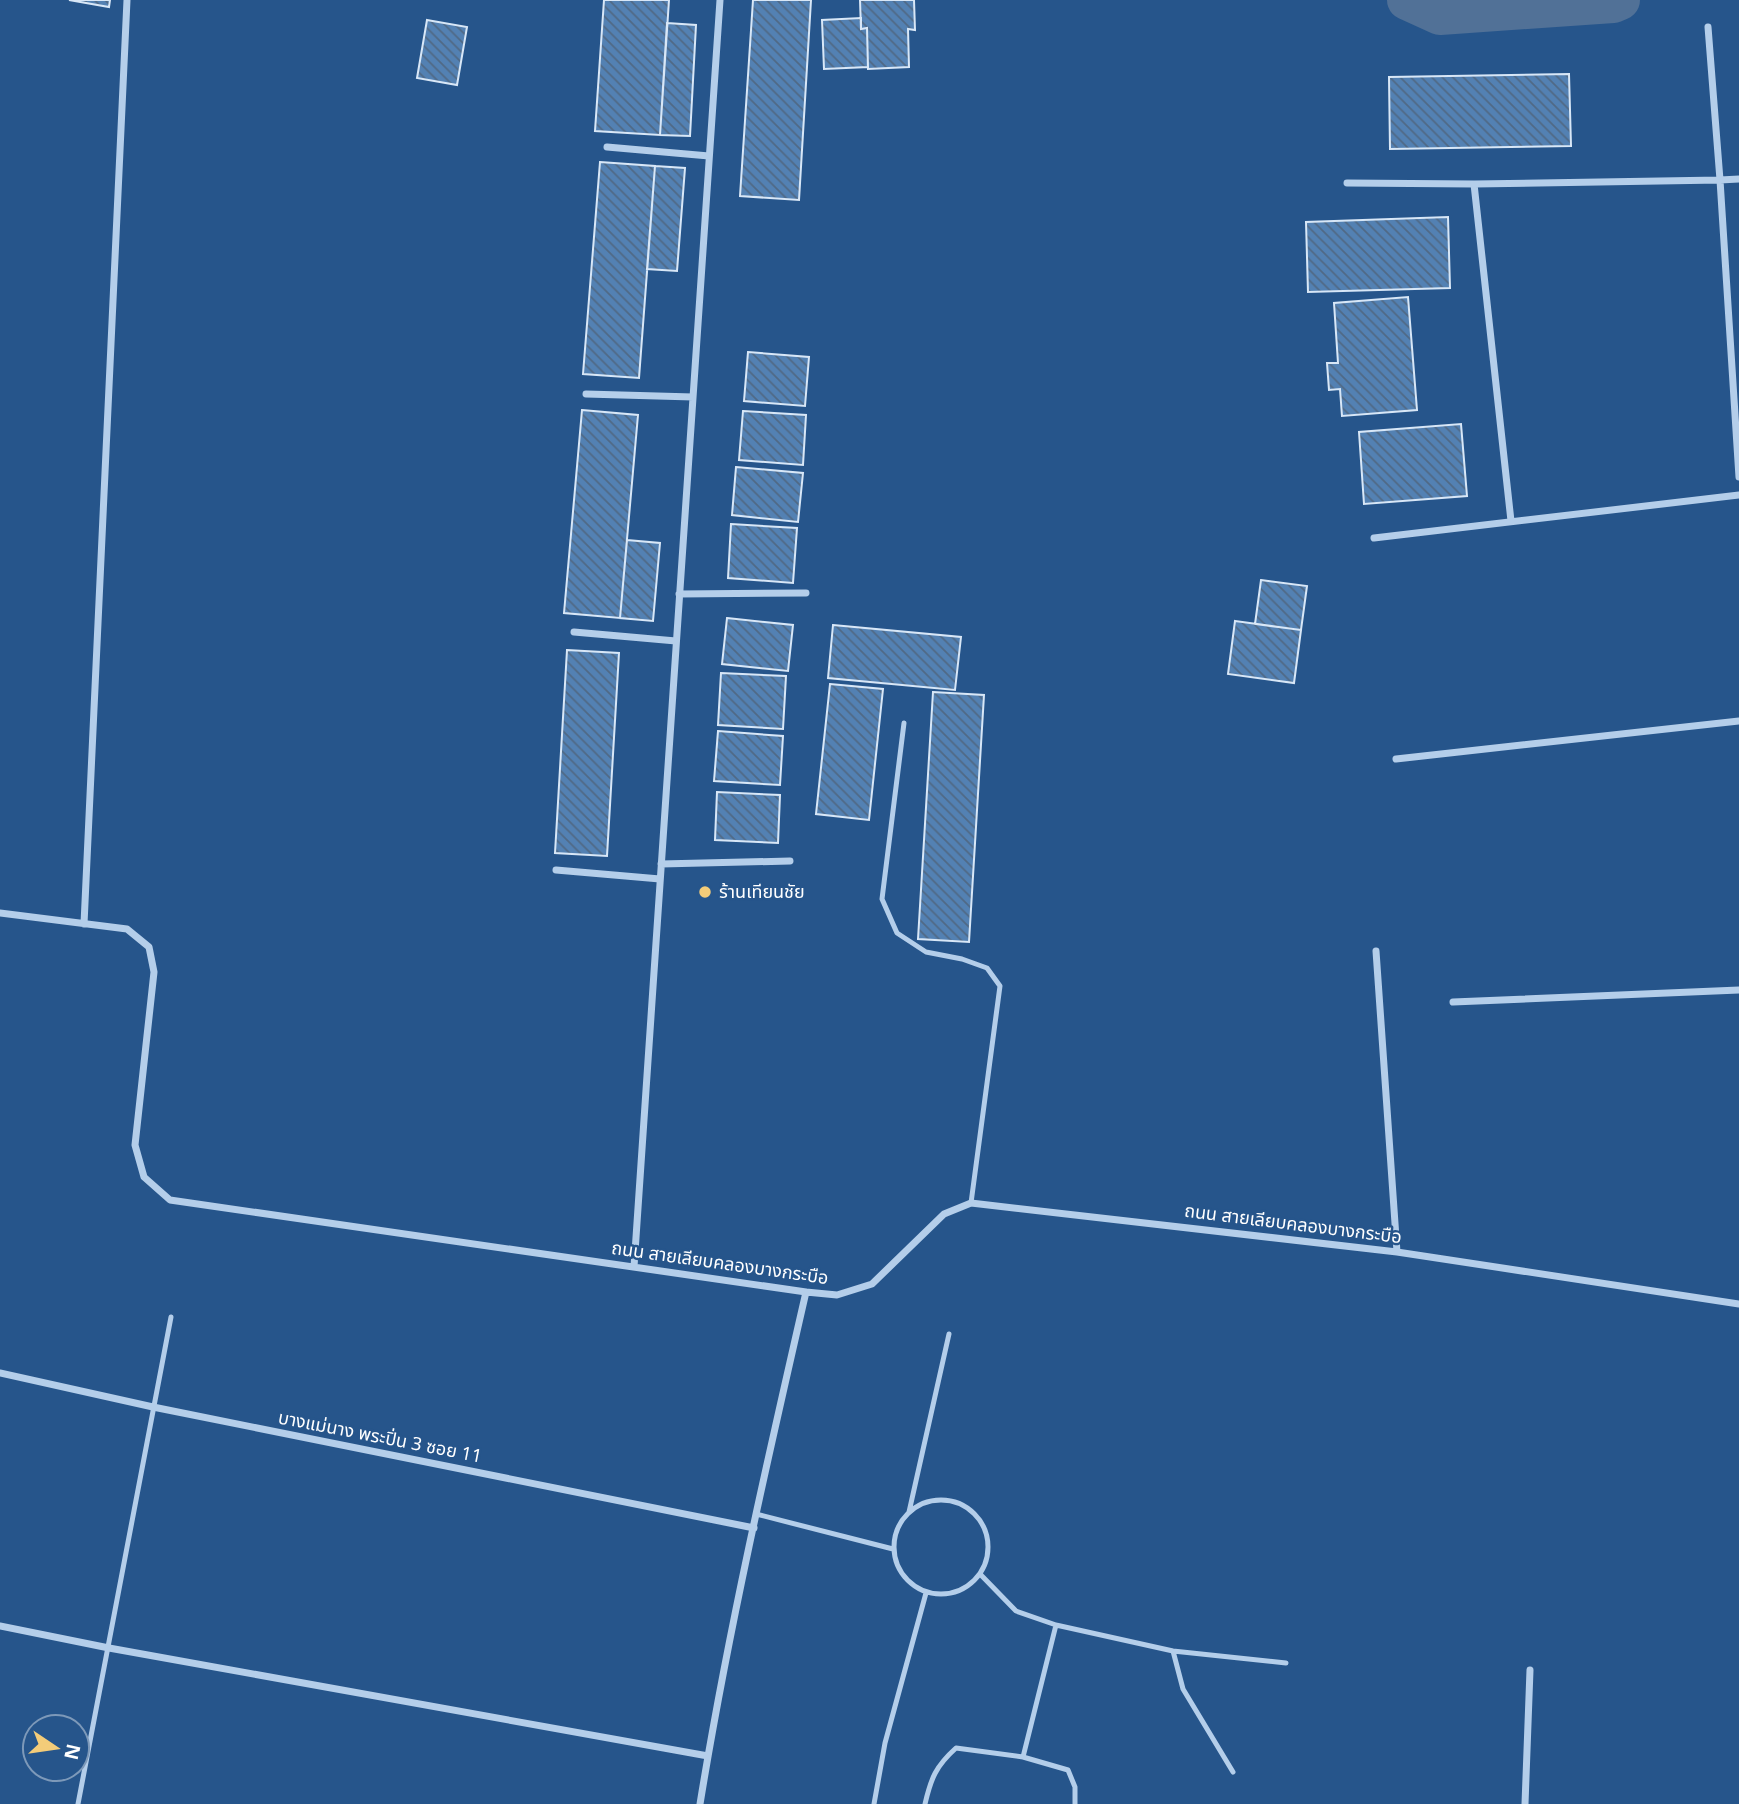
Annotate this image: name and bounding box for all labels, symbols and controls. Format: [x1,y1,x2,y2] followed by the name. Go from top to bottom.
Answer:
[719,879,805,903] place label: ร้านเทียนชัย
[697,884,713,900] marker: ร้านเทียนชัย
[1183,1198,1403,1248] street label: ถนน สายเลียบคลองบางกระบือ
[610,1235,830,1289] street label: ถนน สายเลียบคลองบางกระบือ
[276,1404,484,1468] street label: บางแม่นาง พระปิ่น 3 ซอย 11
[21,1713,91,1783] north arrow
[58,1741,87,1762] text: N

